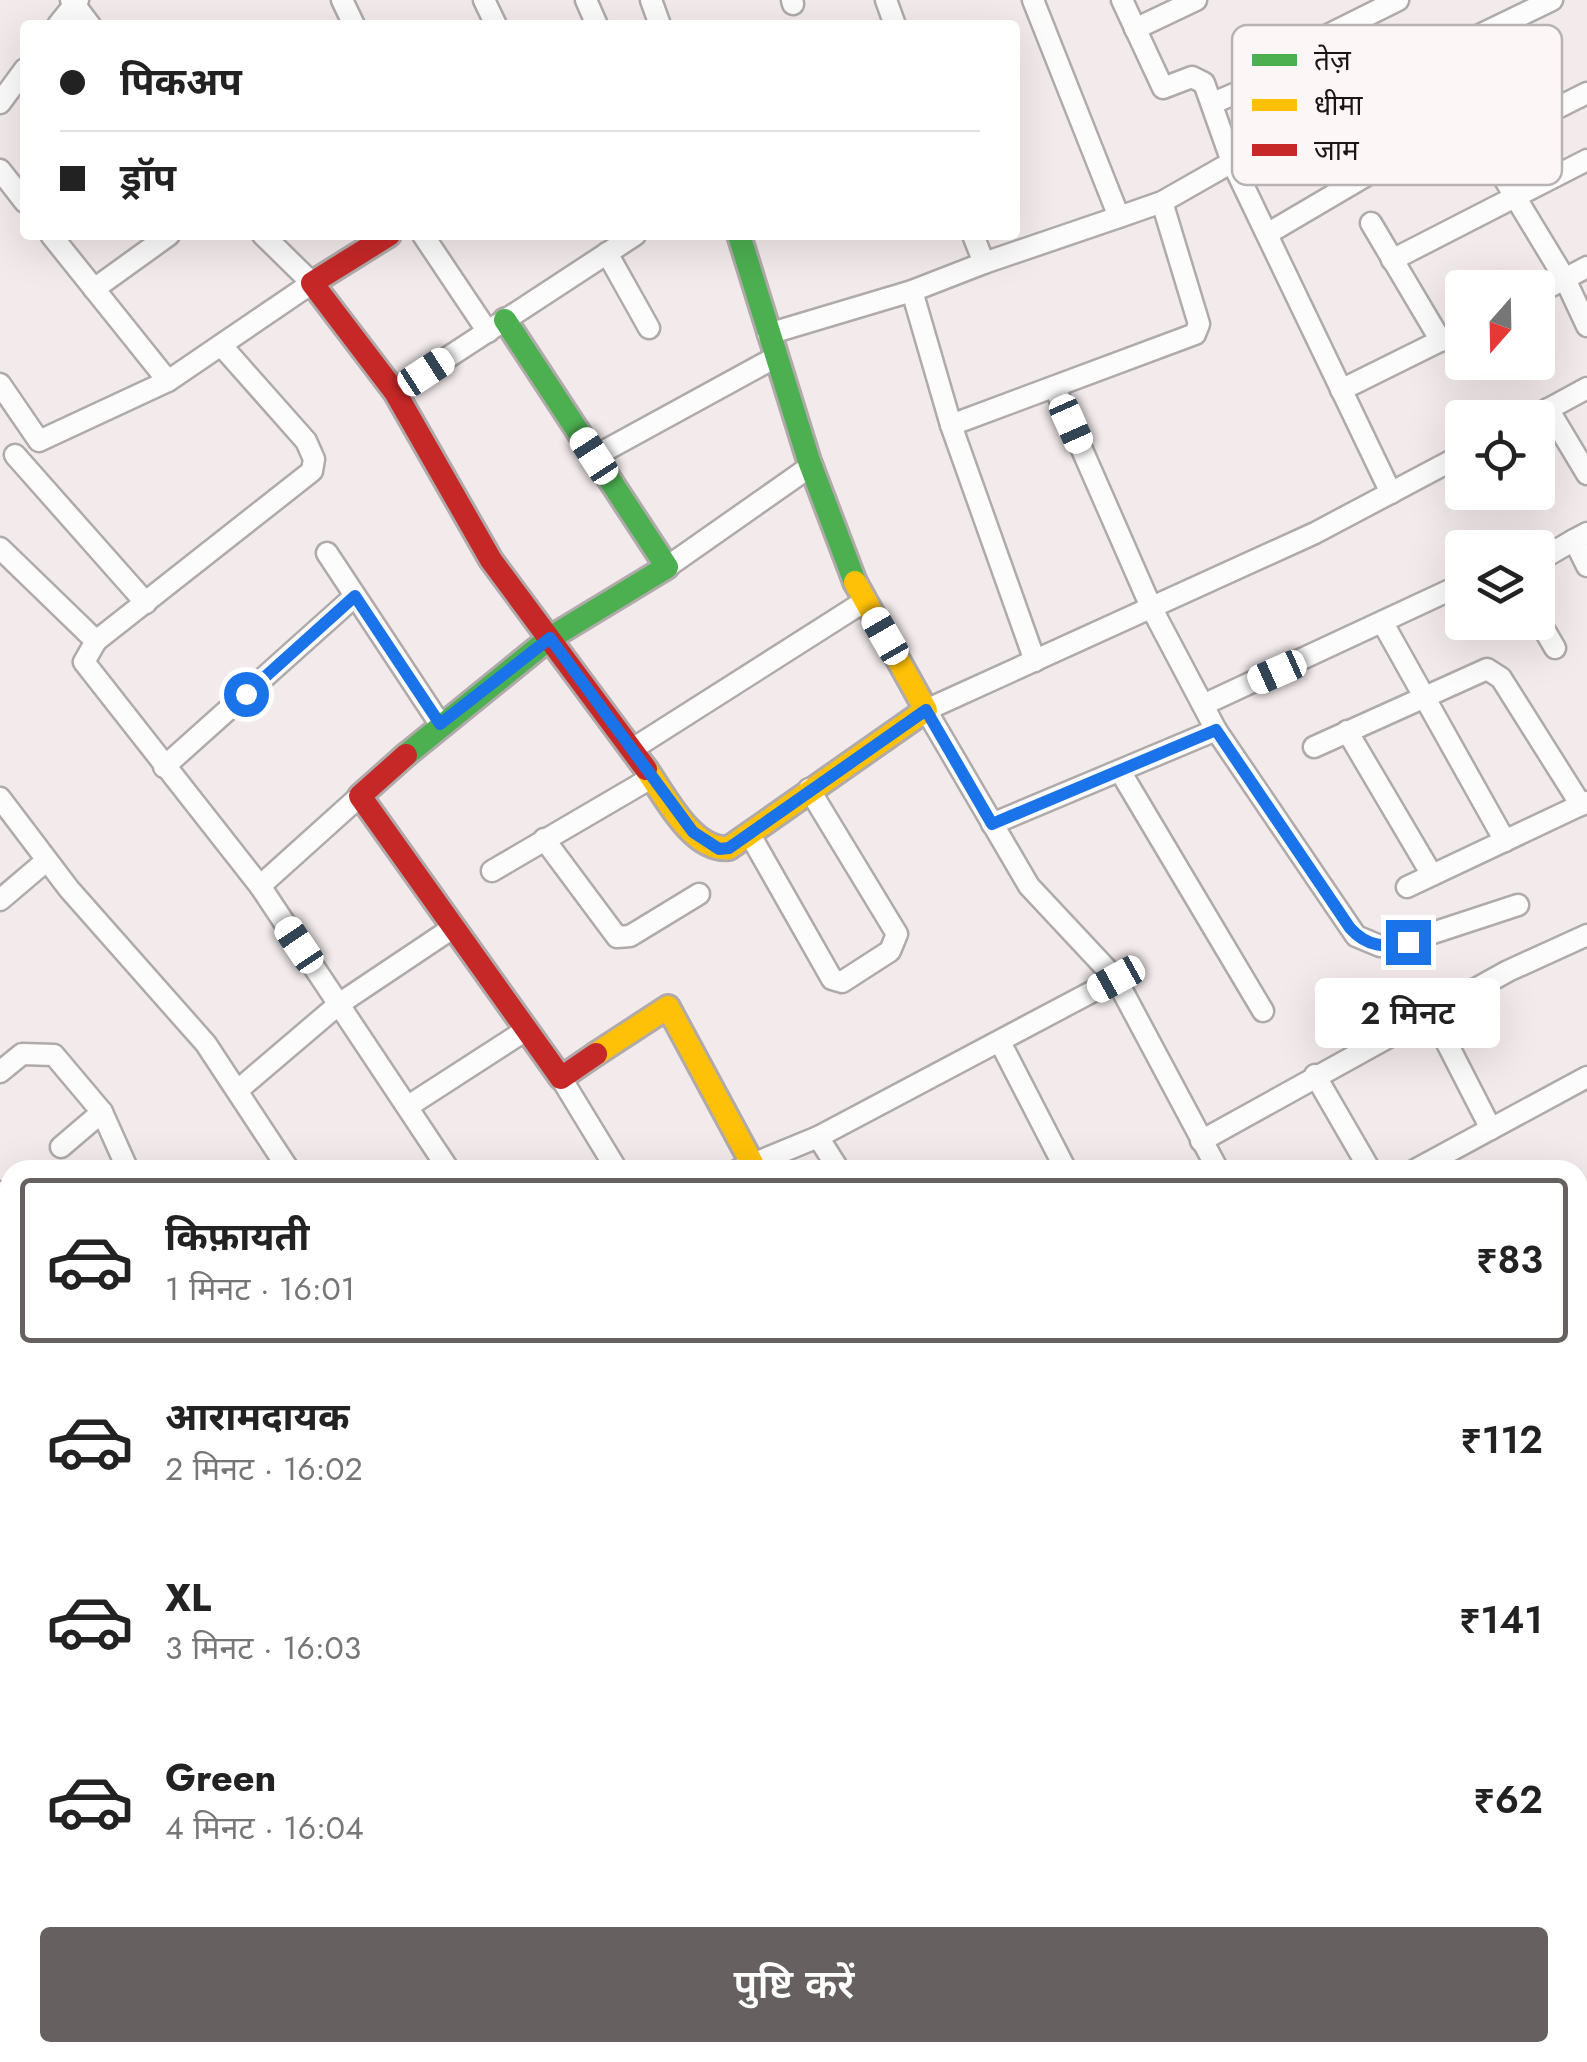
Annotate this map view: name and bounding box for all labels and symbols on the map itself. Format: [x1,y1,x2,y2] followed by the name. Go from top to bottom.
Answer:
[1232,25,1562,185] legend
[1314,40,1352,81] text: तेज़
[1314,85,1363,126] text: धीमा
[1314,130,1360,171] text: जाम
[1445,270,1555,380] north arrow
[393,343,459,401] car
[1045,390,1097,458] car
[565,423,623,489] car
[857,603,913,669] car
[1243,646,1311,698] car
[224,672,269,717] route start
[270,912,328,978] car
[1386,920,1431,965] route end
[1082,951,1150,1007] car
[1316,977,1500,1047] callout: 2 मिनट

